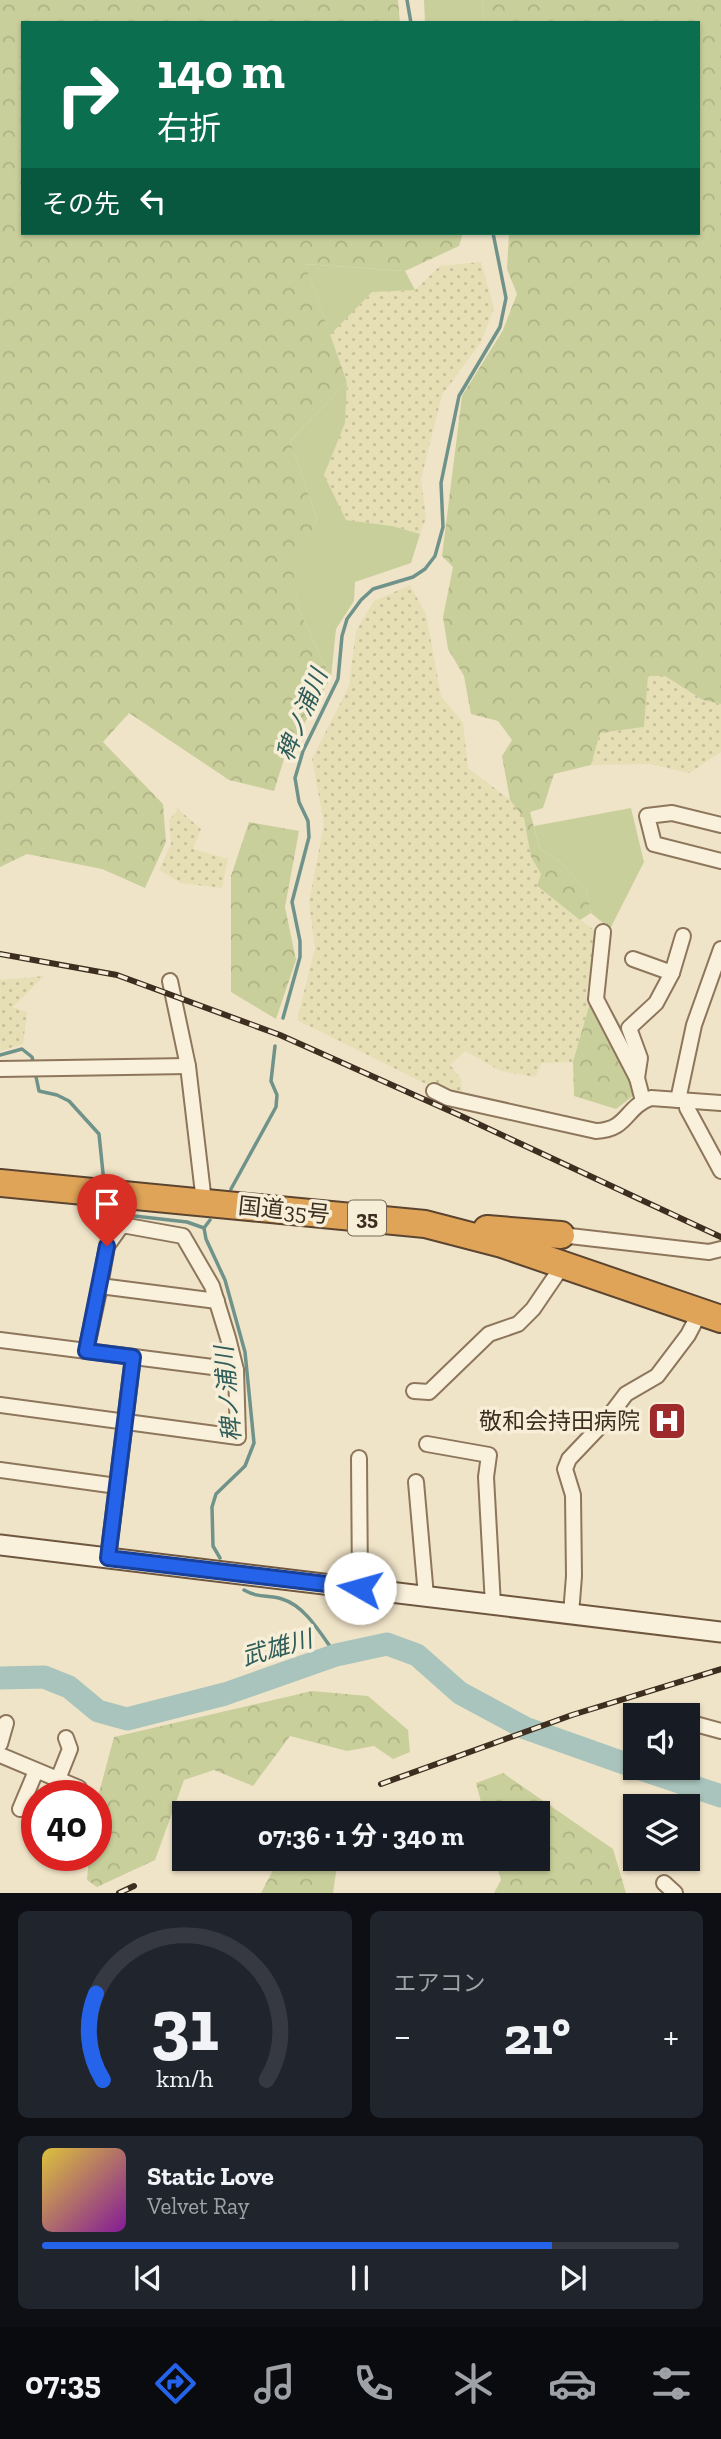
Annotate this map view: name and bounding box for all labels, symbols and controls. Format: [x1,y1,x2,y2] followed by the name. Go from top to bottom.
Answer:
[157,42,285,101] text: 140 m
[42,49,133,140] icon: right
[157,109,221,147] text: 右折
[134,182,172,220] icon: left
[42,188,120,220] text: その先
[270,662,334,765] water label: 稗ノ浦川
[77,1174,137,1246] pin
[88,1185,126,1223] icon: arrive
[237,1191,331,1229] street label: 国道35号
[348,1200,386,1236] road number: 35
[209,1342,246,1443] water label: 稗ノ浦川
[646,1400,688,1442] hospital icon: 敬和会持田病院
[479,1407,640,1435] place label: 敬和会持田病院
[323,1551,397,1625] position arrow
[238,1623,318,1671] water label: 武雄川
[623,1703,700,1871] map controls
[623,1703,700,1780] button: sound
[21,1780,112,1871] speed limit sign: 40
[623,1794,700,1871] button: layers
[258,1820,464,1852] text: 07:36 · 1 分 · 340 m
[394,1969,486,1997] text: エアコン
[151,1982,219,2070] text: 31
[504,2005,571,2067] text: 21°
[394,2013,411,2059] text: −
[663,2013,679,2059] text: +
[156,2063,213,2093] text: km/h
[147,2160,274,2192] text: Static Love
[147,2192,249,2220] text: Velvet Ray
[129,2259,167,2297] icon: previous
[341,2259,379,2297] icon: pause
[554,2259,592,2297] icon: next
[151,2359,200,2408] icon: directions
[250,2359,299,2408] icon: music
[349,2359,398,2408] icon: phone
[449,2359,498,2408] icon: climate
[548,2359,597,2408] icon: car
[647,2359,696,2408] icon: filters
[25,2364,101,2402] text: 07:35

